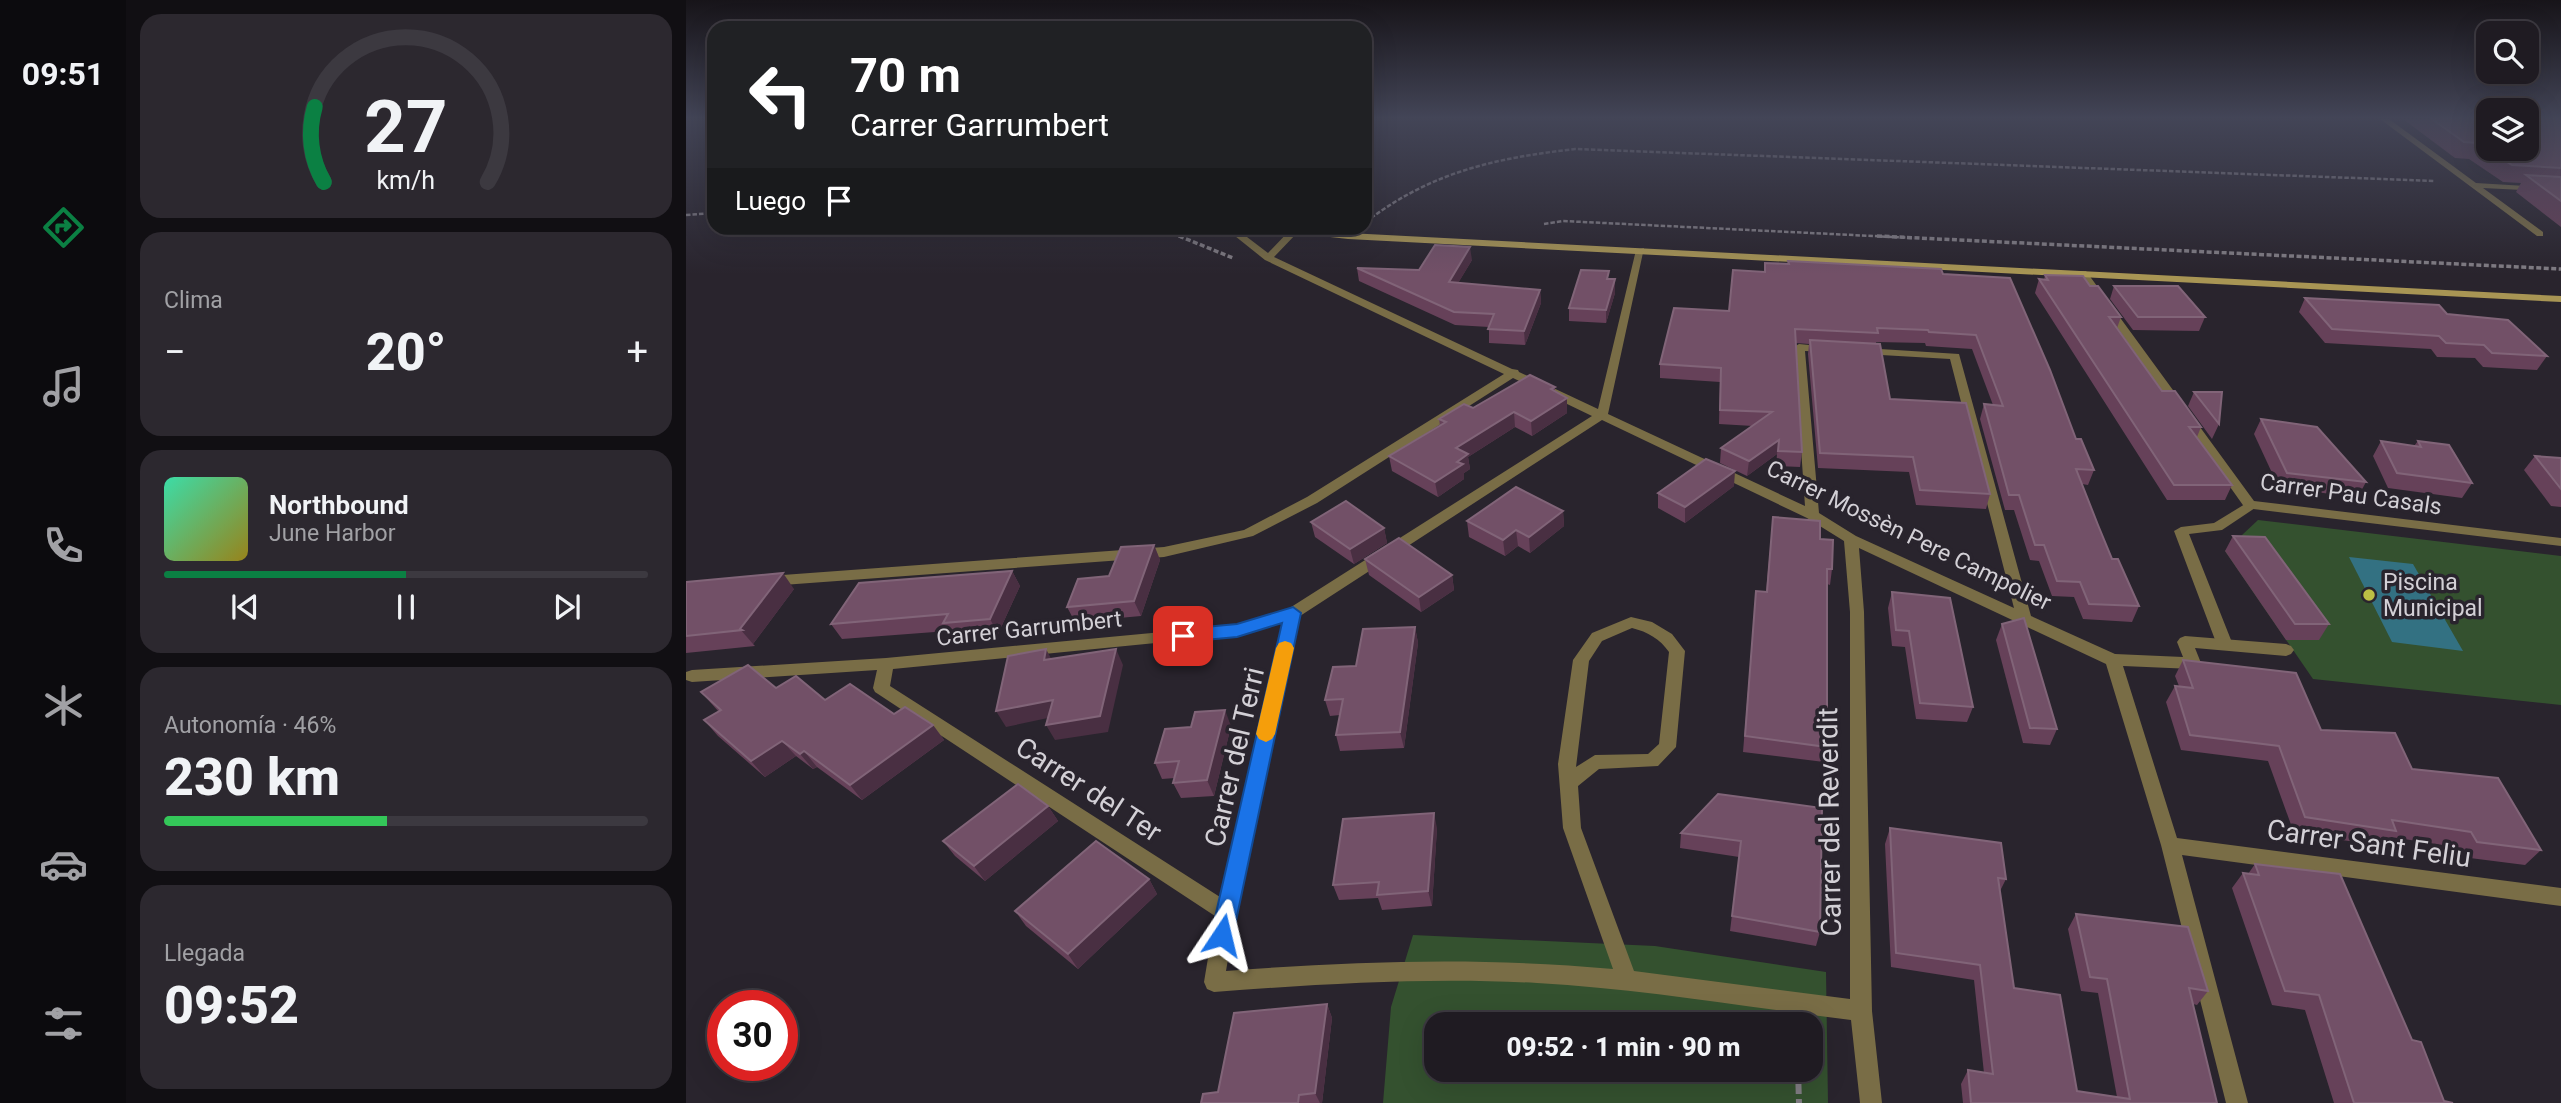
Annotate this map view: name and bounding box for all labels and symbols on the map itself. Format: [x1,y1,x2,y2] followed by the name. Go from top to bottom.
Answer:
[1762,455,2056,616] street label: Carrer Mossèn Pere Campolier
[2258,468,2444,521] street label: Carrer Pau Casals
[2383,569,2483,622] place label: Piscina Municipal
[2361,587,2377,603] marker: Piscina Municipal
[935,605,1123,652] street label: Carrer Garrumbert
[1153,606,1213,666] pin
[1198,664,1271,850] street label: Carrer del Terri
[1811,707,1848,937] street label: Carrer del Reverdit
[1010,730,1168,849] street label: Carrer del Ter
[2265,813,2473,874] street label: Carrer Sant Feliu
[1185,898,1259,972] position arrow
[707,990,798,1081] speed limit sign: 30

